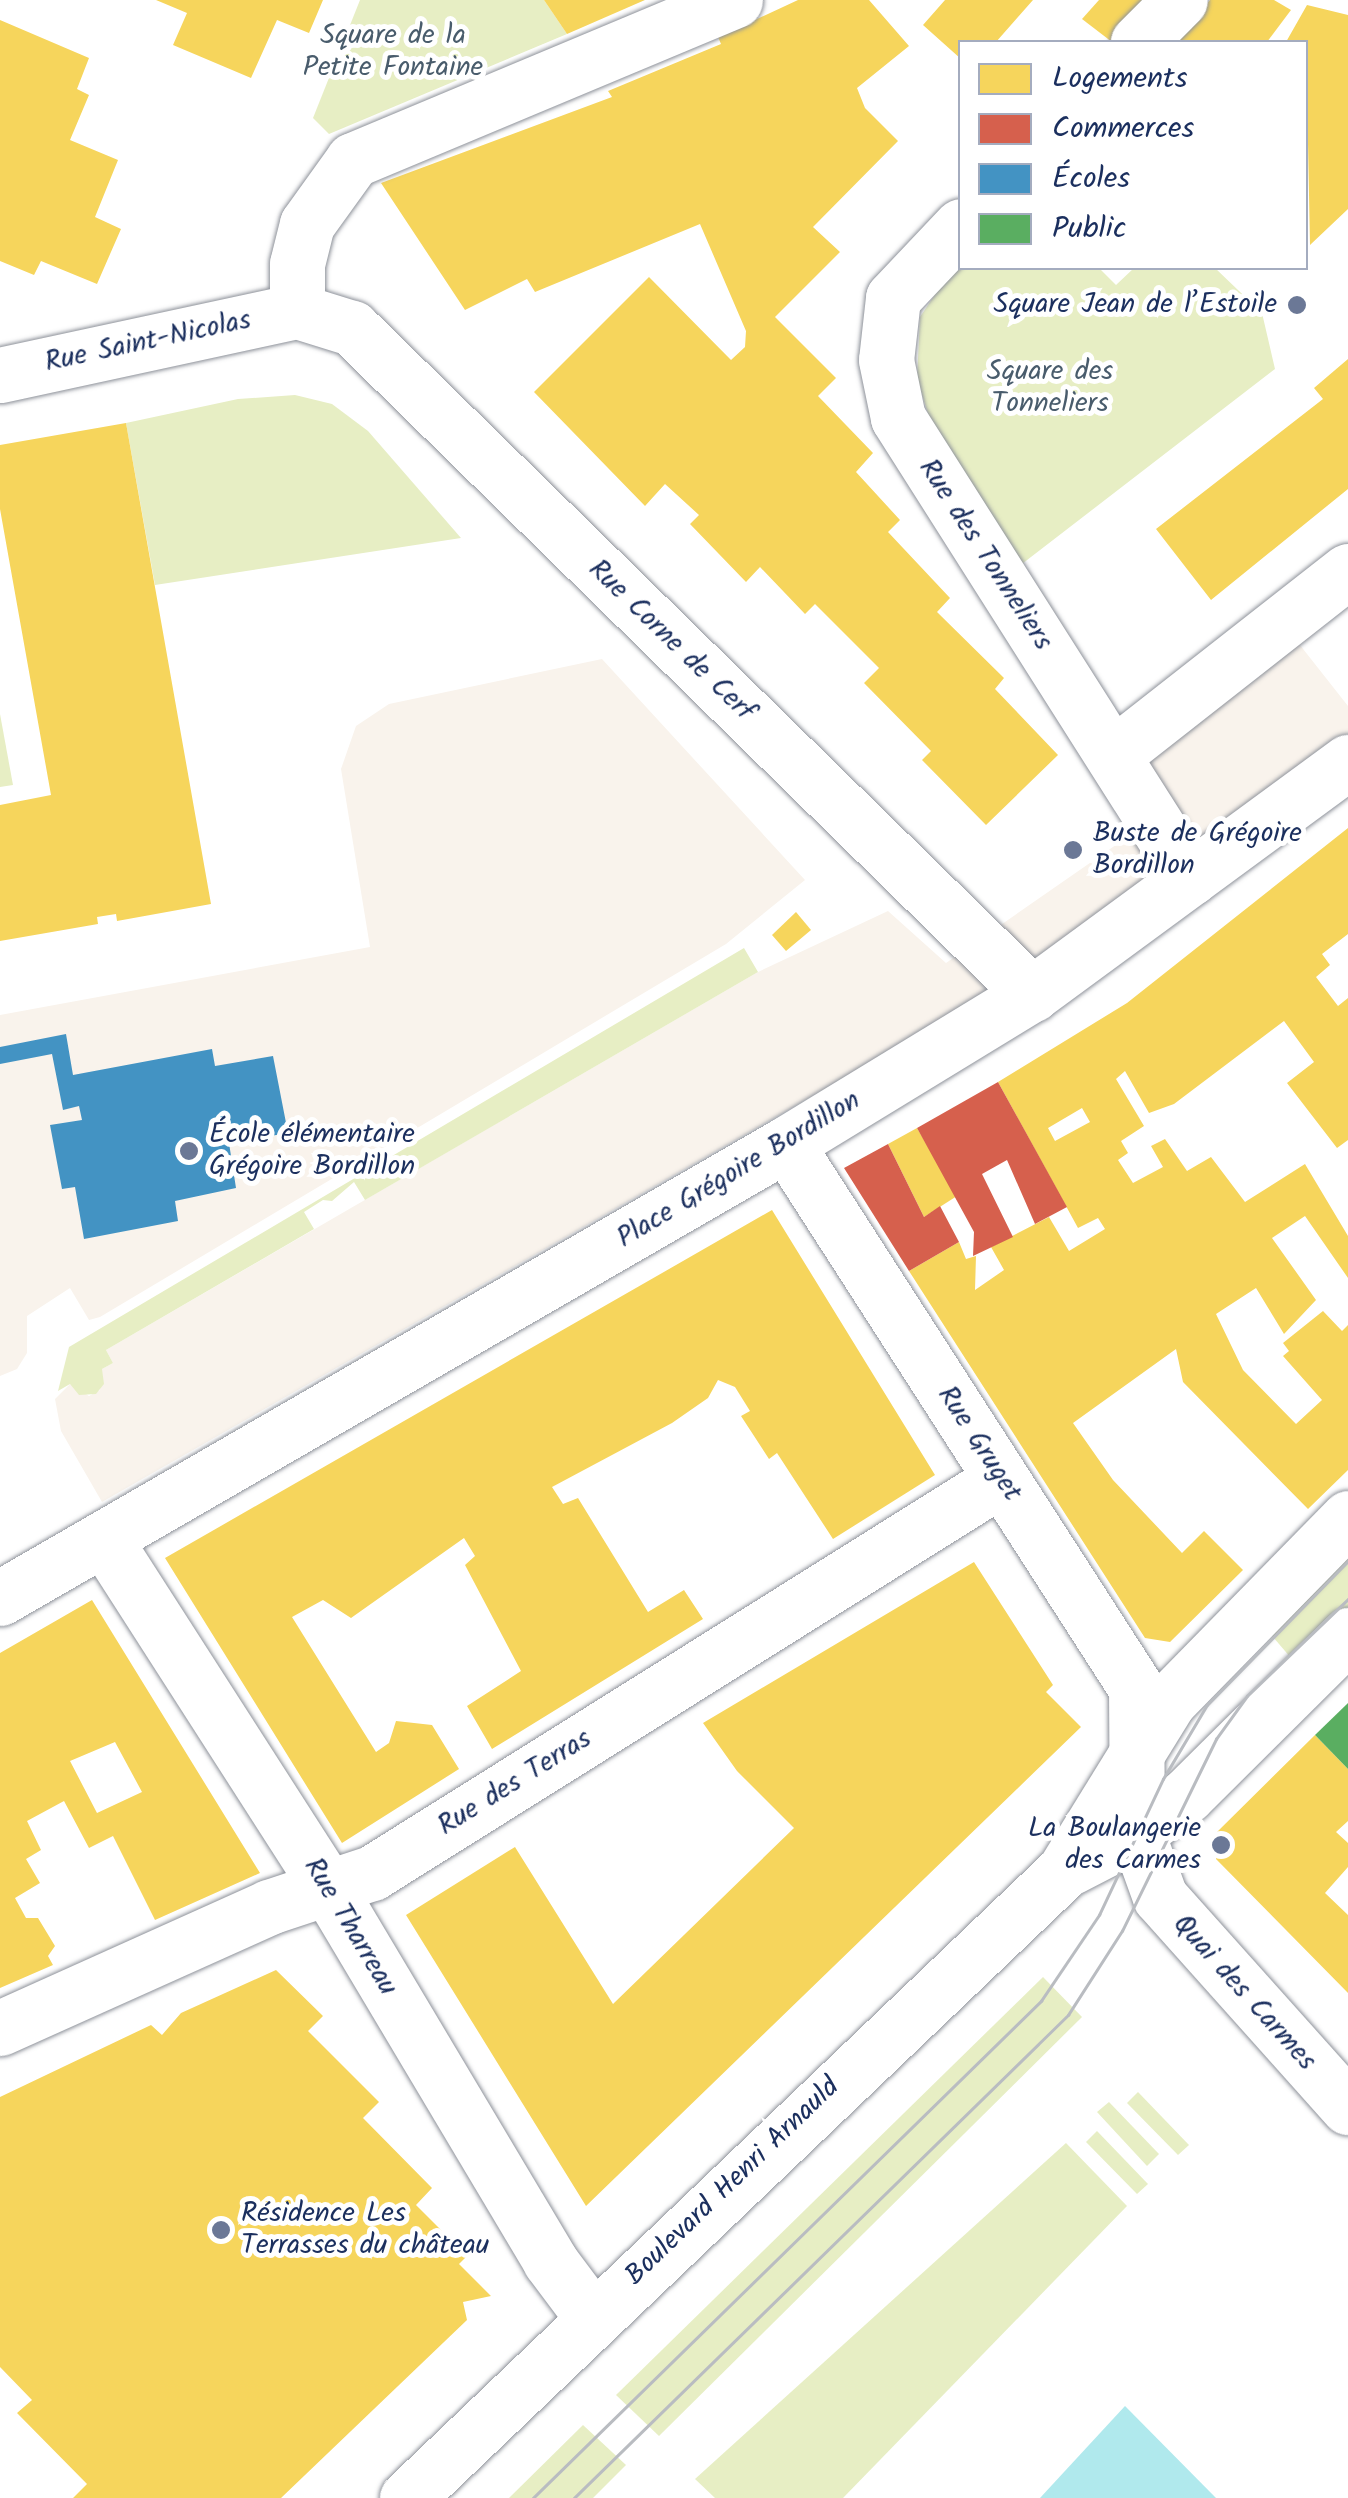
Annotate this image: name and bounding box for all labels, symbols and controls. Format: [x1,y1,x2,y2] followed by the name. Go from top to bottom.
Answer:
[303,19,483,85] park label: Square de la Petite Fontaine
[958,40,1308,270] legend
[1052,55,1187,103] text: Logements
[1052,105,1194,153] text: Commerces
[1052,155,1130,203] text: Écoles
[1052,205,1126,253] text: Public
[994,288,1277,322] place label: Square Jean de l’Estoile
[1286,294,1308,316] marker: Square Jean de l’Estoile
[42,304,254,380] street label: Rue Saint-Nicolas
[987,355,1113,421] park label: Square des Tonneliers
[911,453,1059,657] street label: Rue des Tonneliers
[581,553,761,729] street label: Rue Corne de Cerf
[1093,817,1302,883] place label: Buste de Grégoire Bordillon
[1062,839,1084,861] marker: Buste de Grégoire Bordillon
[611,1084,867,1256] street label: Place Grégoire Bordillon
[209,1118,415,1184] place label: École élémentaire Grégoire Bordillon
[178,1140,200,1162] marker: École élémentaire Grégoire Bordillon
[929,1380,1029,1508] street label: Rue Gruget
[432,1723,598,1843] street label: Rue des Terras
[1028,1812,1201,1878] place label: La Boulangerie des Carmes
[1210,1834,1232,1856] marker: La Boulangerie des Carmes
[296,1852,404,2002] street label: Rue Tharreau
[1165,1908,1323,2078] street label: Quai des Carmes
[619,2071,847,2293] street label: Boulevard Henri Arnauld
[241,2197,489,2263] place label: Résidence Les Terrasses du château
[210,2219,232,2241] marker: Résidence Les Terrasses du château

